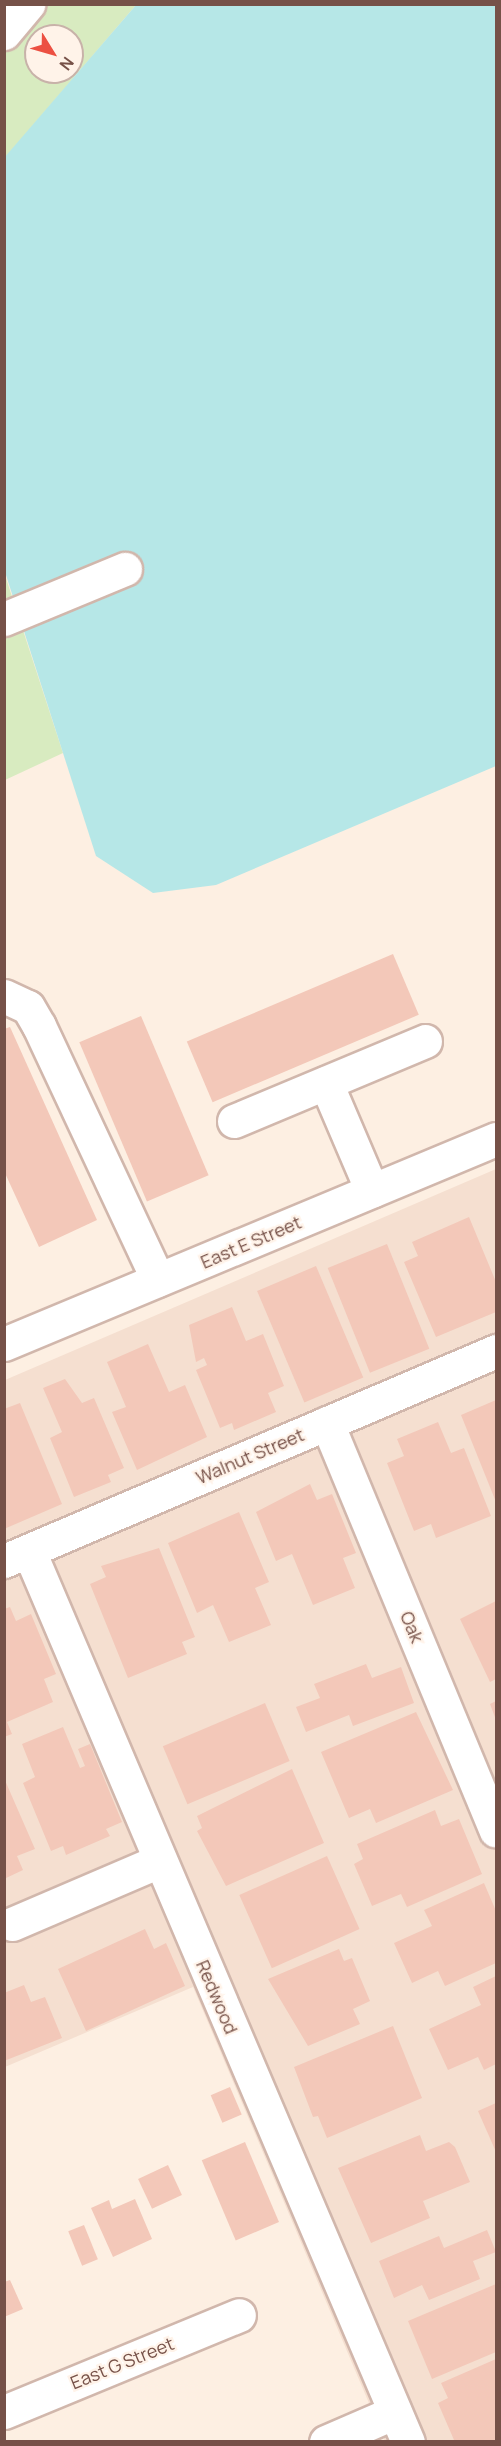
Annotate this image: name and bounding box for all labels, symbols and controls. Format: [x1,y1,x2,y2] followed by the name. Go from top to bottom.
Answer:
[24,24,84,84] north arrow
[55,52,79,75] text: N
[197,1211,305,1273] street label: East E Street
[193,1424,307,1488] street label: Walnut Street
[396,1608,428,1646] street label: Oak
[192,1957,242,2037] street label: Redwood
[67,2332,177,2394] street label: East G Street

